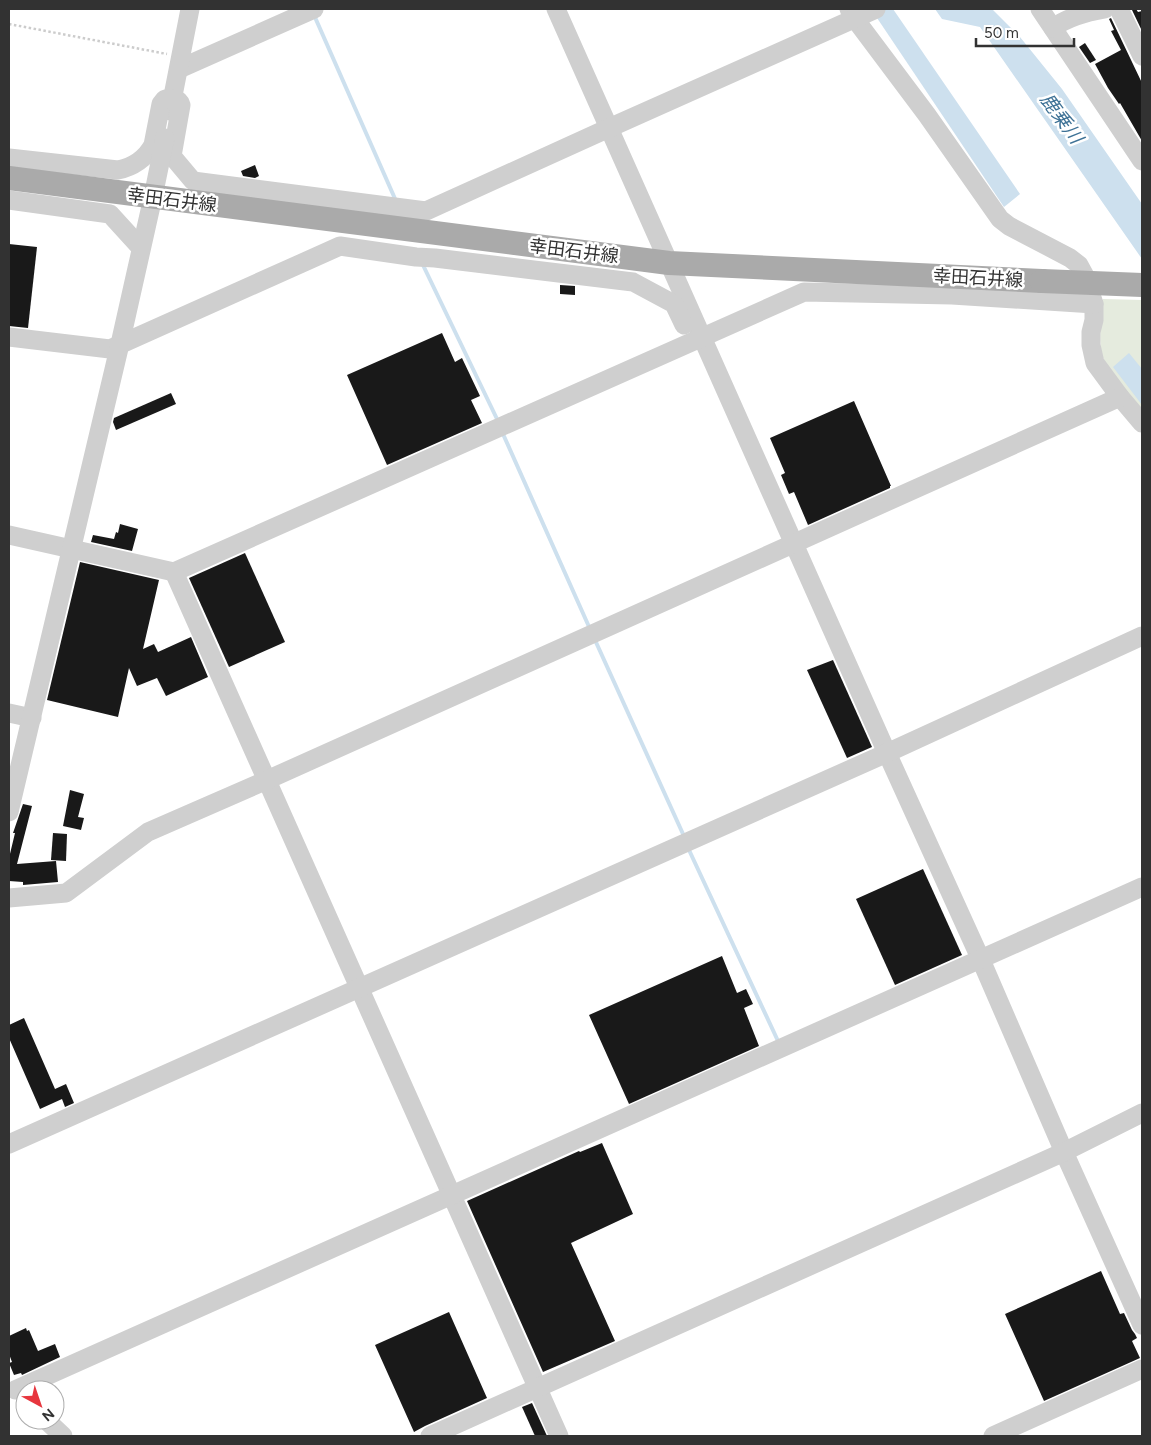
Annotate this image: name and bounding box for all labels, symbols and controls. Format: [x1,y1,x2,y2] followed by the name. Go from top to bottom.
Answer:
[976,15,1074,47] scale bar
[984,24,1019,42] text: 50 m
[1036,88,1089,150] water label: 鹿乗川
[126,184,218,216] street label: 幸田石井線
[528,235,620,267] street label: 幸田石井線
[932,265,1024,291] street label: 幸田石井線
[15,1380,65,1430] north arrow
[38,1405,58,1425] text: N

